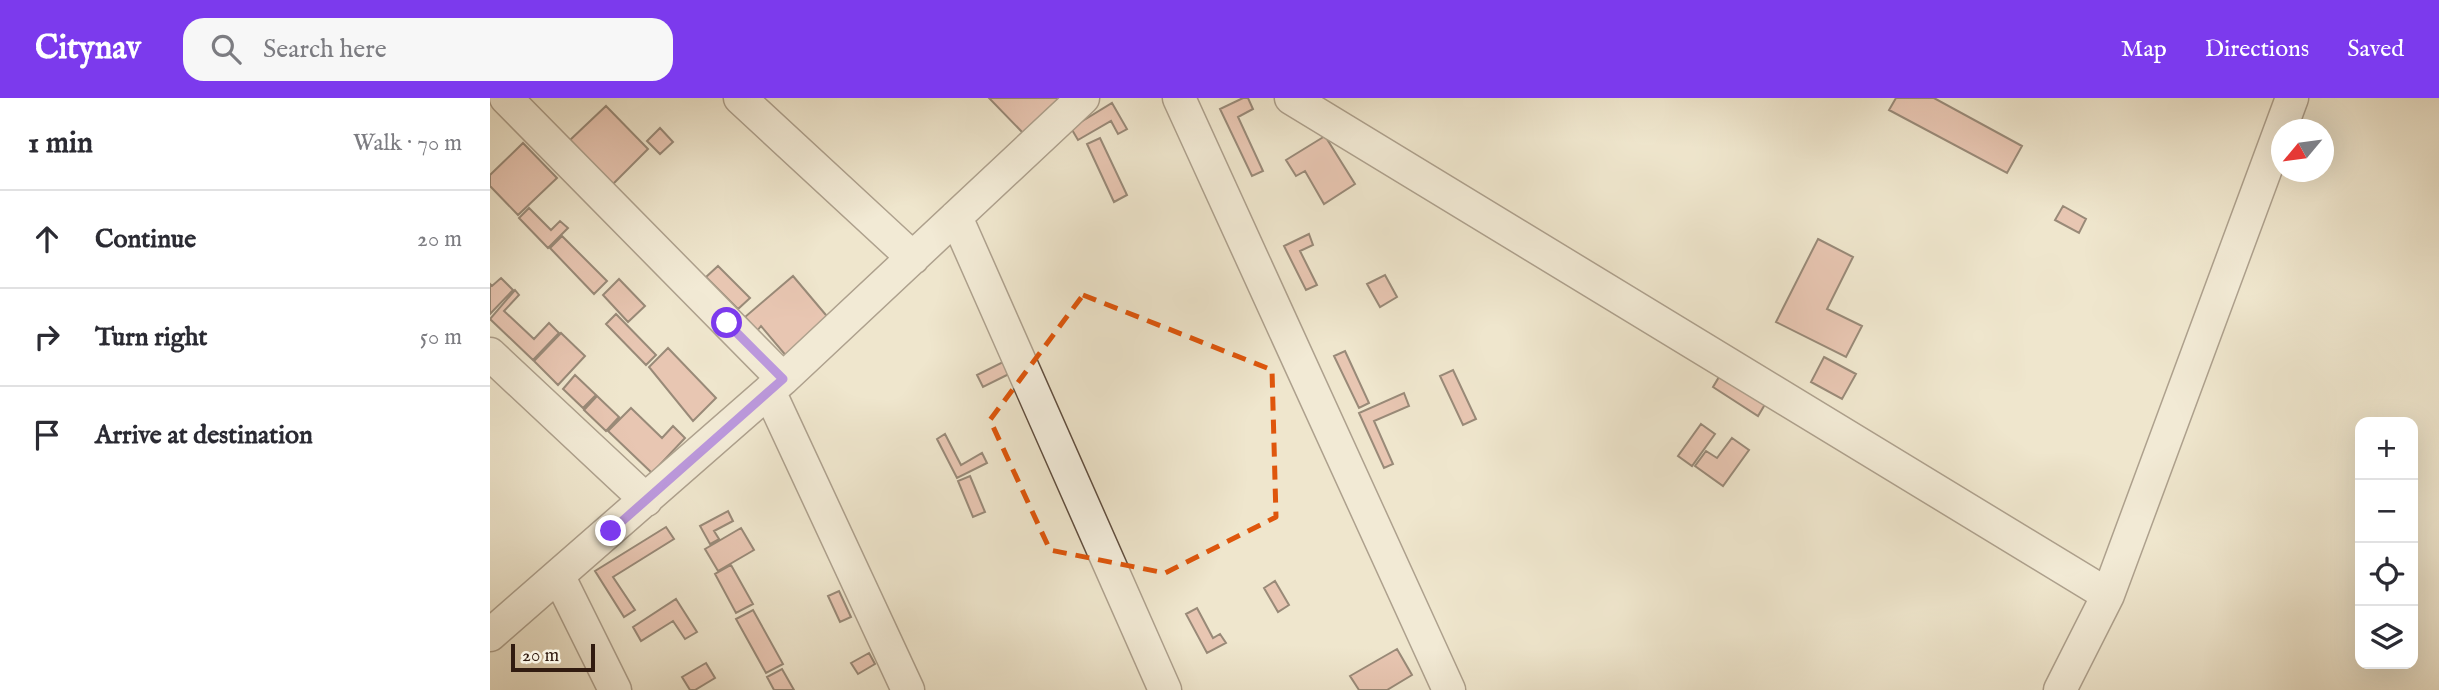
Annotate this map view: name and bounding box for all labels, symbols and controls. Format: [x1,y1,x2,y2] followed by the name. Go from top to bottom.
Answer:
[183,18,673,81] search box
[35,28,141,70] text: Citynav
[207,30,245,68] icon: search
[263,33,387,66] text: Search here
[2121,34,2167,65] text: Map
[2205,34,2309,65] text: Directions
[2347,34,2404,65] text: Saved
[2271,119,2334,182] north arrow
[28,125,93,163] text: 1 min
[353,129,462,158] text: Walk · 70 m
[28,220,66,258] icon: ahead
[95,223,196,256] text: Continue
[417,225,462,254] text: 20 m
[711,307,742,338] route start
[28,318,66,356] icon: right
[95,321,208,354] text: Turn right
[420,323,462,352] text: 50 m
[28,416,66,454] icon: arrive
[2355,417,2418,669] map controls
[2355,417,2418,480] button: +
[95,419,313,452] text: Arrive at destination
[2355,480,2418,543] button: −
[595,515,626,546] route end
[2355,543,2418,606] button: locate
[2355,606,2418,669] button: layers
[511,641,595,673] scale bar
[522,644,559,668] text: 20 m

